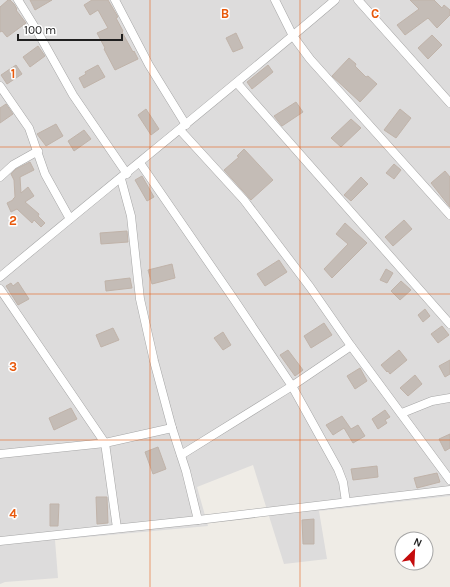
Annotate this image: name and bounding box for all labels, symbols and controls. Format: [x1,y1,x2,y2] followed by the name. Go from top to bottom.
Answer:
[221,6,229,21] text: B
[371,6,379,21] text: C
[18,16,122,42] scale bar
[24,23,56,37] text: 100 m
[11,66,15,81] text: 1
[9,213,17,228] text: 2
[9,359,17,374] text: 3
[9,506,17,521] text: 4
[394,531,434,571] north arrow
[412,535,424,550] text: N

